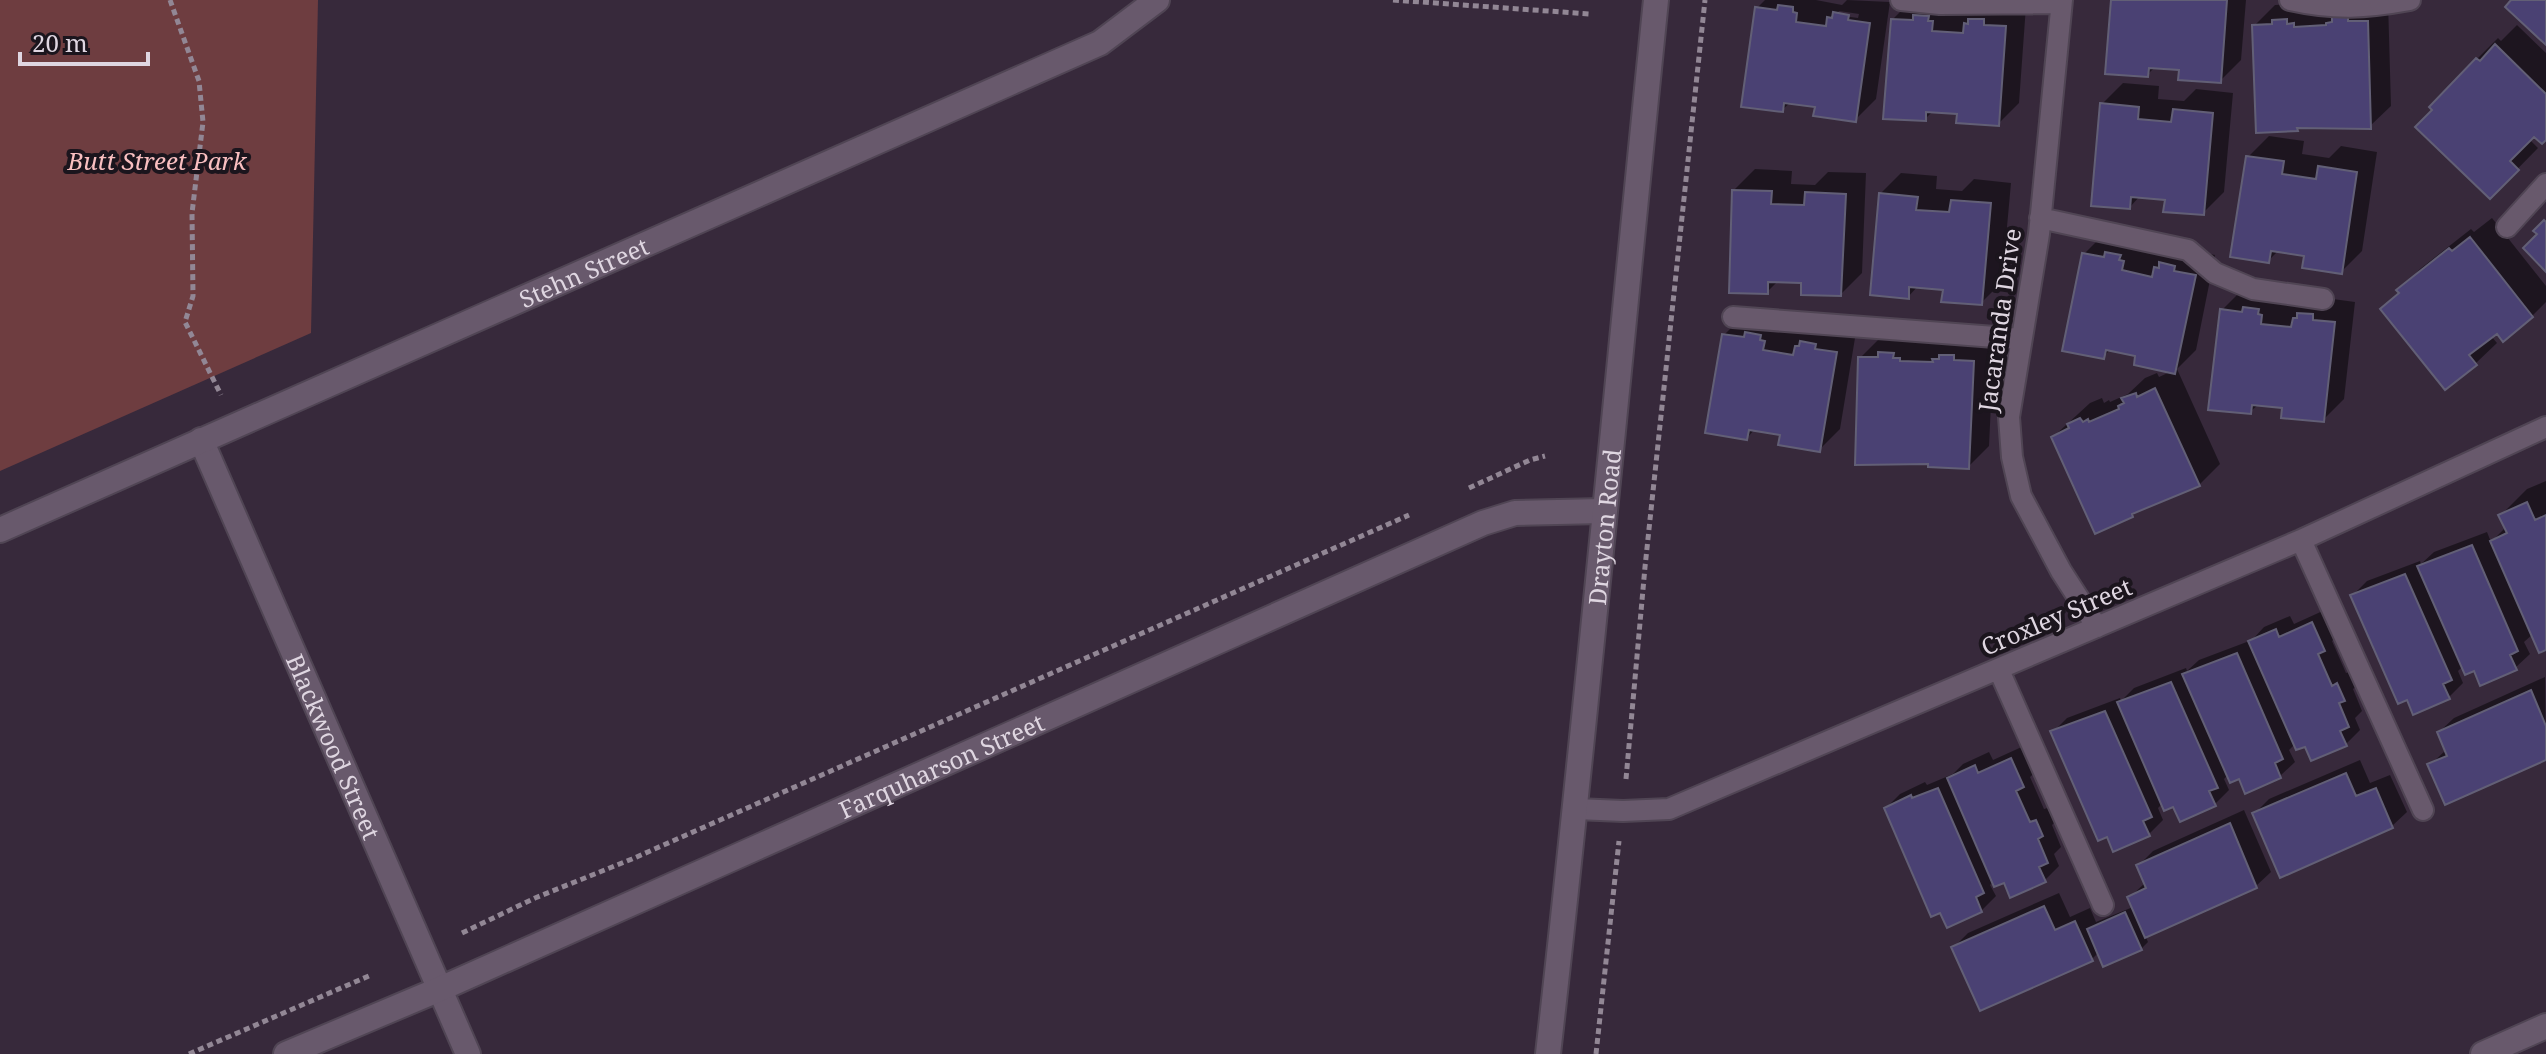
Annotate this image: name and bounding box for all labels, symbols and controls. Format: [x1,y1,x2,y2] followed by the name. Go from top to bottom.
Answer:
[20,16,148,66] scale bar
[32,26,88,59] text: 20 m
[66,144,248,177] park label: Butt Street Park
[1970,226,2028,415] street label: Jacaranda Drive
[513,229,653,315] street label: Stehn Street
[1579,447,1628,607] street label: Drayton Road
[1976,569,2136,663] street label: Croxley Street
[279,649,389,844] street label: Blackwood Street
[833,705,1049,825] street label: Farquharson Street

